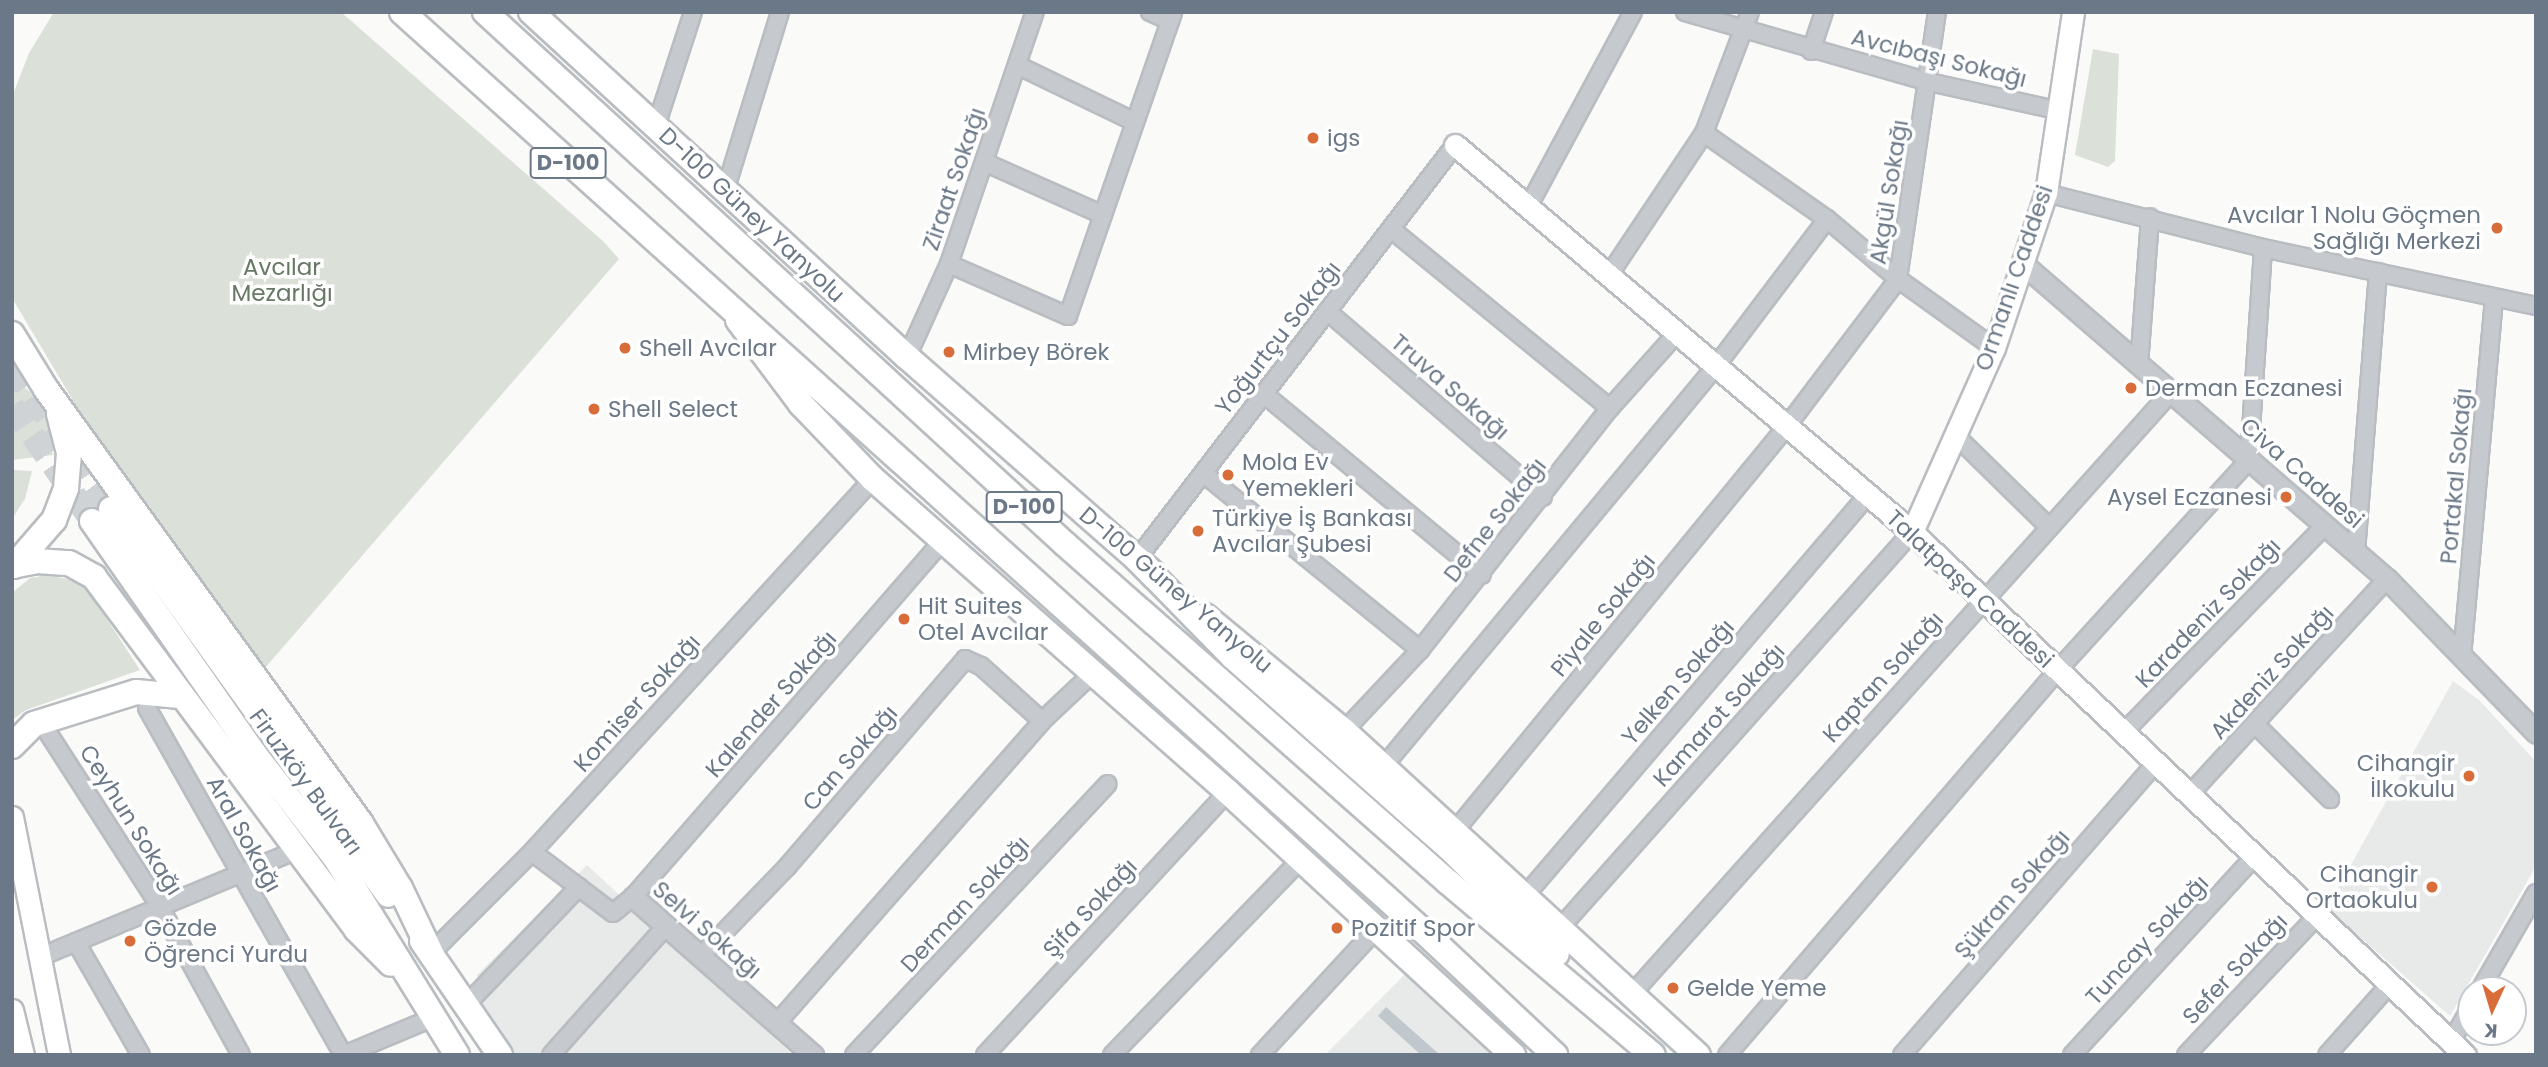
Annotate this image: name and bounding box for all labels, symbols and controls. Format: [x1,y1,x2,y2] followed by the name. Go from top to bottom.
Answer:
[1848,23,2030,93] street label: Avcıbaşı Sokağı
[917,104,991,254] street label: Ziraat Sokağı
[1864,118,1914,266] street label: Akgül Sokağı
[653,122,851,308] street label: D-100 Güney Yanyolu
[1327,124,1360,152] place label: igs
[1305,130,1321,146] marker: igs
[530,146,606,180] road number: D-100
[1969,182,2059,374] street label: Ormanlı Caddesi
[2227,201,2481,255] place label: Avcılar 1 Nolu Göçmen Sağlığı Merkezi
[2487,218,2507,238] marker: Avcılar 1 Nolu Göçmen Sağlığı Merkezi
[231,253,333,307] park label: Avcılar Mezarlığı
[1210,256,1346,420] street label: Yoğurtçu Sokağı
[1385,328,1515,446] street label: Truva Sokağı
[639,334,777,362] place label: Shell Avcılar
[963,338,1109,366] place label: Mirbey Börek
[617,340,633,356] marker: Shell Avcılar
[941,344,957,360] marker: Mirbey Börek
[2145,374,2343,402] place label: Derman Eczanesi
[2123,380,2139,396] marker: Derman Eczanesi
[2435,387,2477,565] street label: Portakal Sokağı
[608,395,738,423] place label: Shell Select
[586,401,602,417] marker: Shell Select
[2235,412,2369,534] street label: Civa Caddesi
[1242,448,1354,502] place label: Mola Ev Yemekleri
[1438,452,1552,588] street label: Defne Sokağı
[1220,467,1236,483] marker: Mola Ev Yemekleri
[2107,483,2272,511] place label: Aysel Eczanesi
[2278,489,2294,505] marker: Aysel Eczanesi
[986,490,1062,524] road number: D-100
[1074,501,1278,679] street label: D-100 Güney Yanyolu
[1212,504,1412,558] place label: Türkiye İş Bankası Avcılar Şubesi
[1881,504,2059,674] street label: Talatpaşa Caddesi
[1190,523,1206,539] marker: Türkiye İş Bankası Avcılar Şubesi
[2130,533,2286,693] street label: Karadeniz Sokağı
[1545,548,1661,682] street label: Piyale Sokağı
[918,592,1048,646] place label: Hit Suites Otel Avcılar
[2205,599,2339,745] street label: Akdeniz Sokağı
[1817,606,1949,748] street label: Kaptan Sokağı
[896,611,912,627] marker: Hit Suites Otel Avcılar
[1616,614,1740,750] street label: Yelken Sokağı
[700,625,842,783] street label: Kalender Sokağı
[568,628,706,778] street label: Komiser Sokağı
[1647,638,1791,792] street label: Kamarot Sokağı
[797,700,903,816] street label: Can Sokağı
[244,704,368,860] street label: Firuzköy Bulvarı
[74,740,188,900] street label: Ceyhun Sokağı
[2357,749,2455,803] place label: Cihangir İlkokulu
[2461,768,2477,784] marker: Cihangir İlkokulu
[201,771,287,897] street label: Aral Sokağı
[1948,824,2076,964] street label: Şükran Sokağı
[895,830,1035,978] street label: Derman Sokağı
[1037,853,1143,963] street label: Şifa Sokağı
[2306,860,2418,914] place label: Cihangir Ortaokulu
[2080,869,2214,1011] street label: Tuncay Sokağı
[647,875,767,985] street label: Selvi Sokağı
[2424,879,2440,895] marker: Cihangir Ortaokulu
[2177,908,2293,1030] street label: Sefer Sokağı
[144,914,308,968] place label: Gözde Öğrenci Yurdu
[1351,914,1475,942] place label: Pozitif Spor
[1329,920,1345,936] marker: Pozitif Spor
[122,933,138,949] marker: Gözde Öğrenci Yurdu
[1687,974,1826,1002] place label: Gelde Yeme
[2457,976,2527,1046] north arrow
[1665,980,1681,996] marker: Gelde Yeme
[2483,1017,2498,1044] text: K

